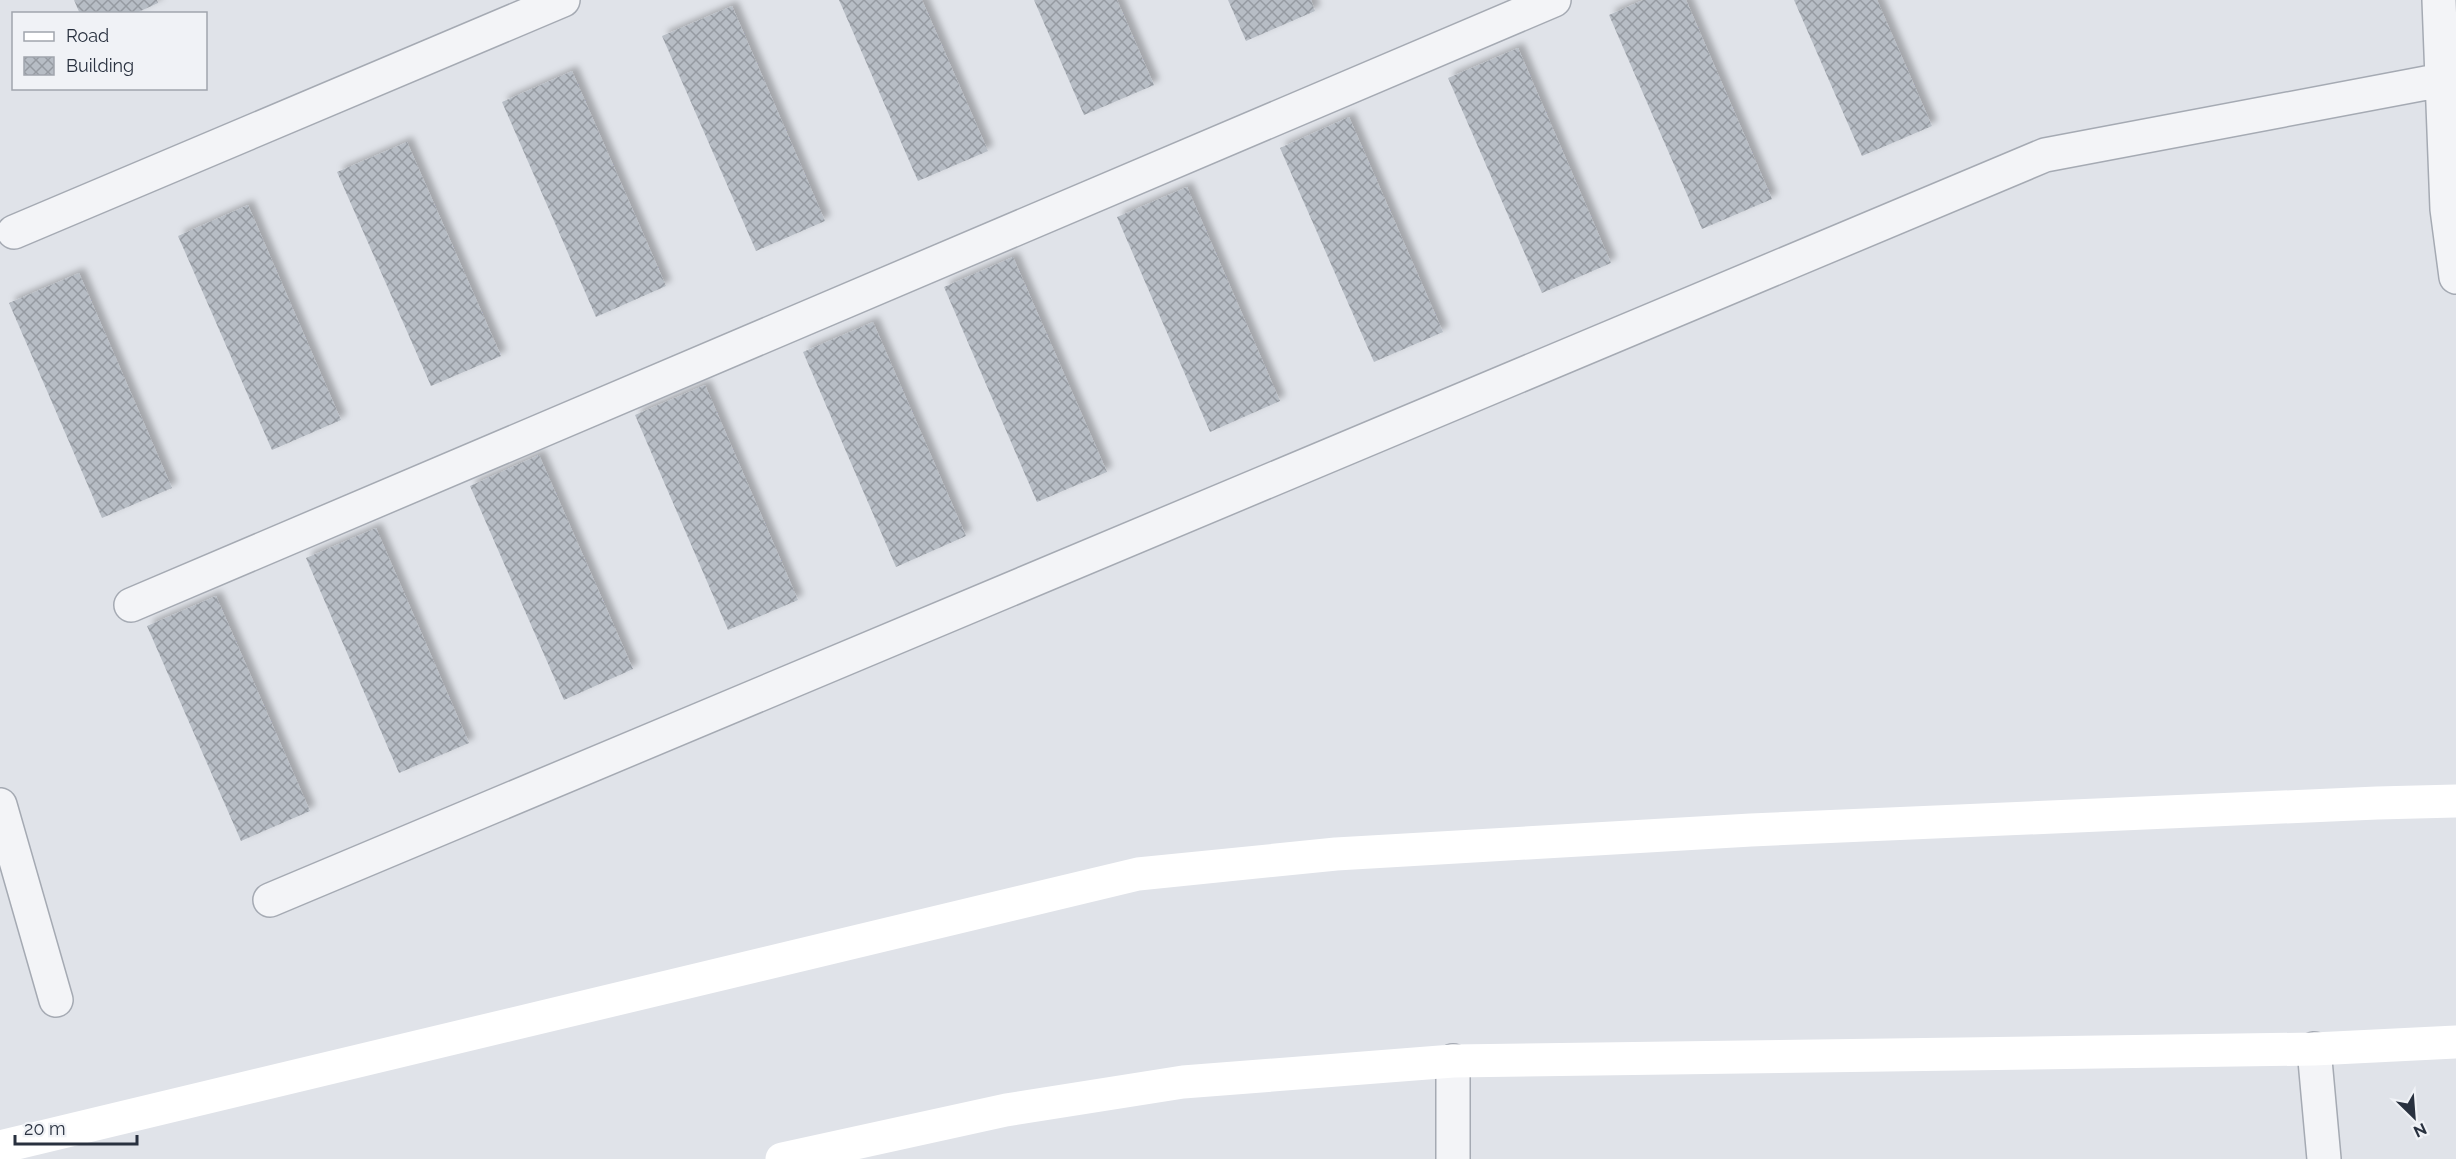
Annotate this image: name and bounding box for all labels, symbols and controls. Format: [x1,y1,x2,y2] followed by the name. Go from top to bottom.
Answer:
[12,12,207,90] legend
[66,25,109,46] text: Road
[66,55,134,76] text: Building
[2384,1087,2444,1147] north arrow
[15,1108,136,1146] scale bar
[24,1118,66,1139] text: 20 m
[2411,1119,2430,1141] text: N

